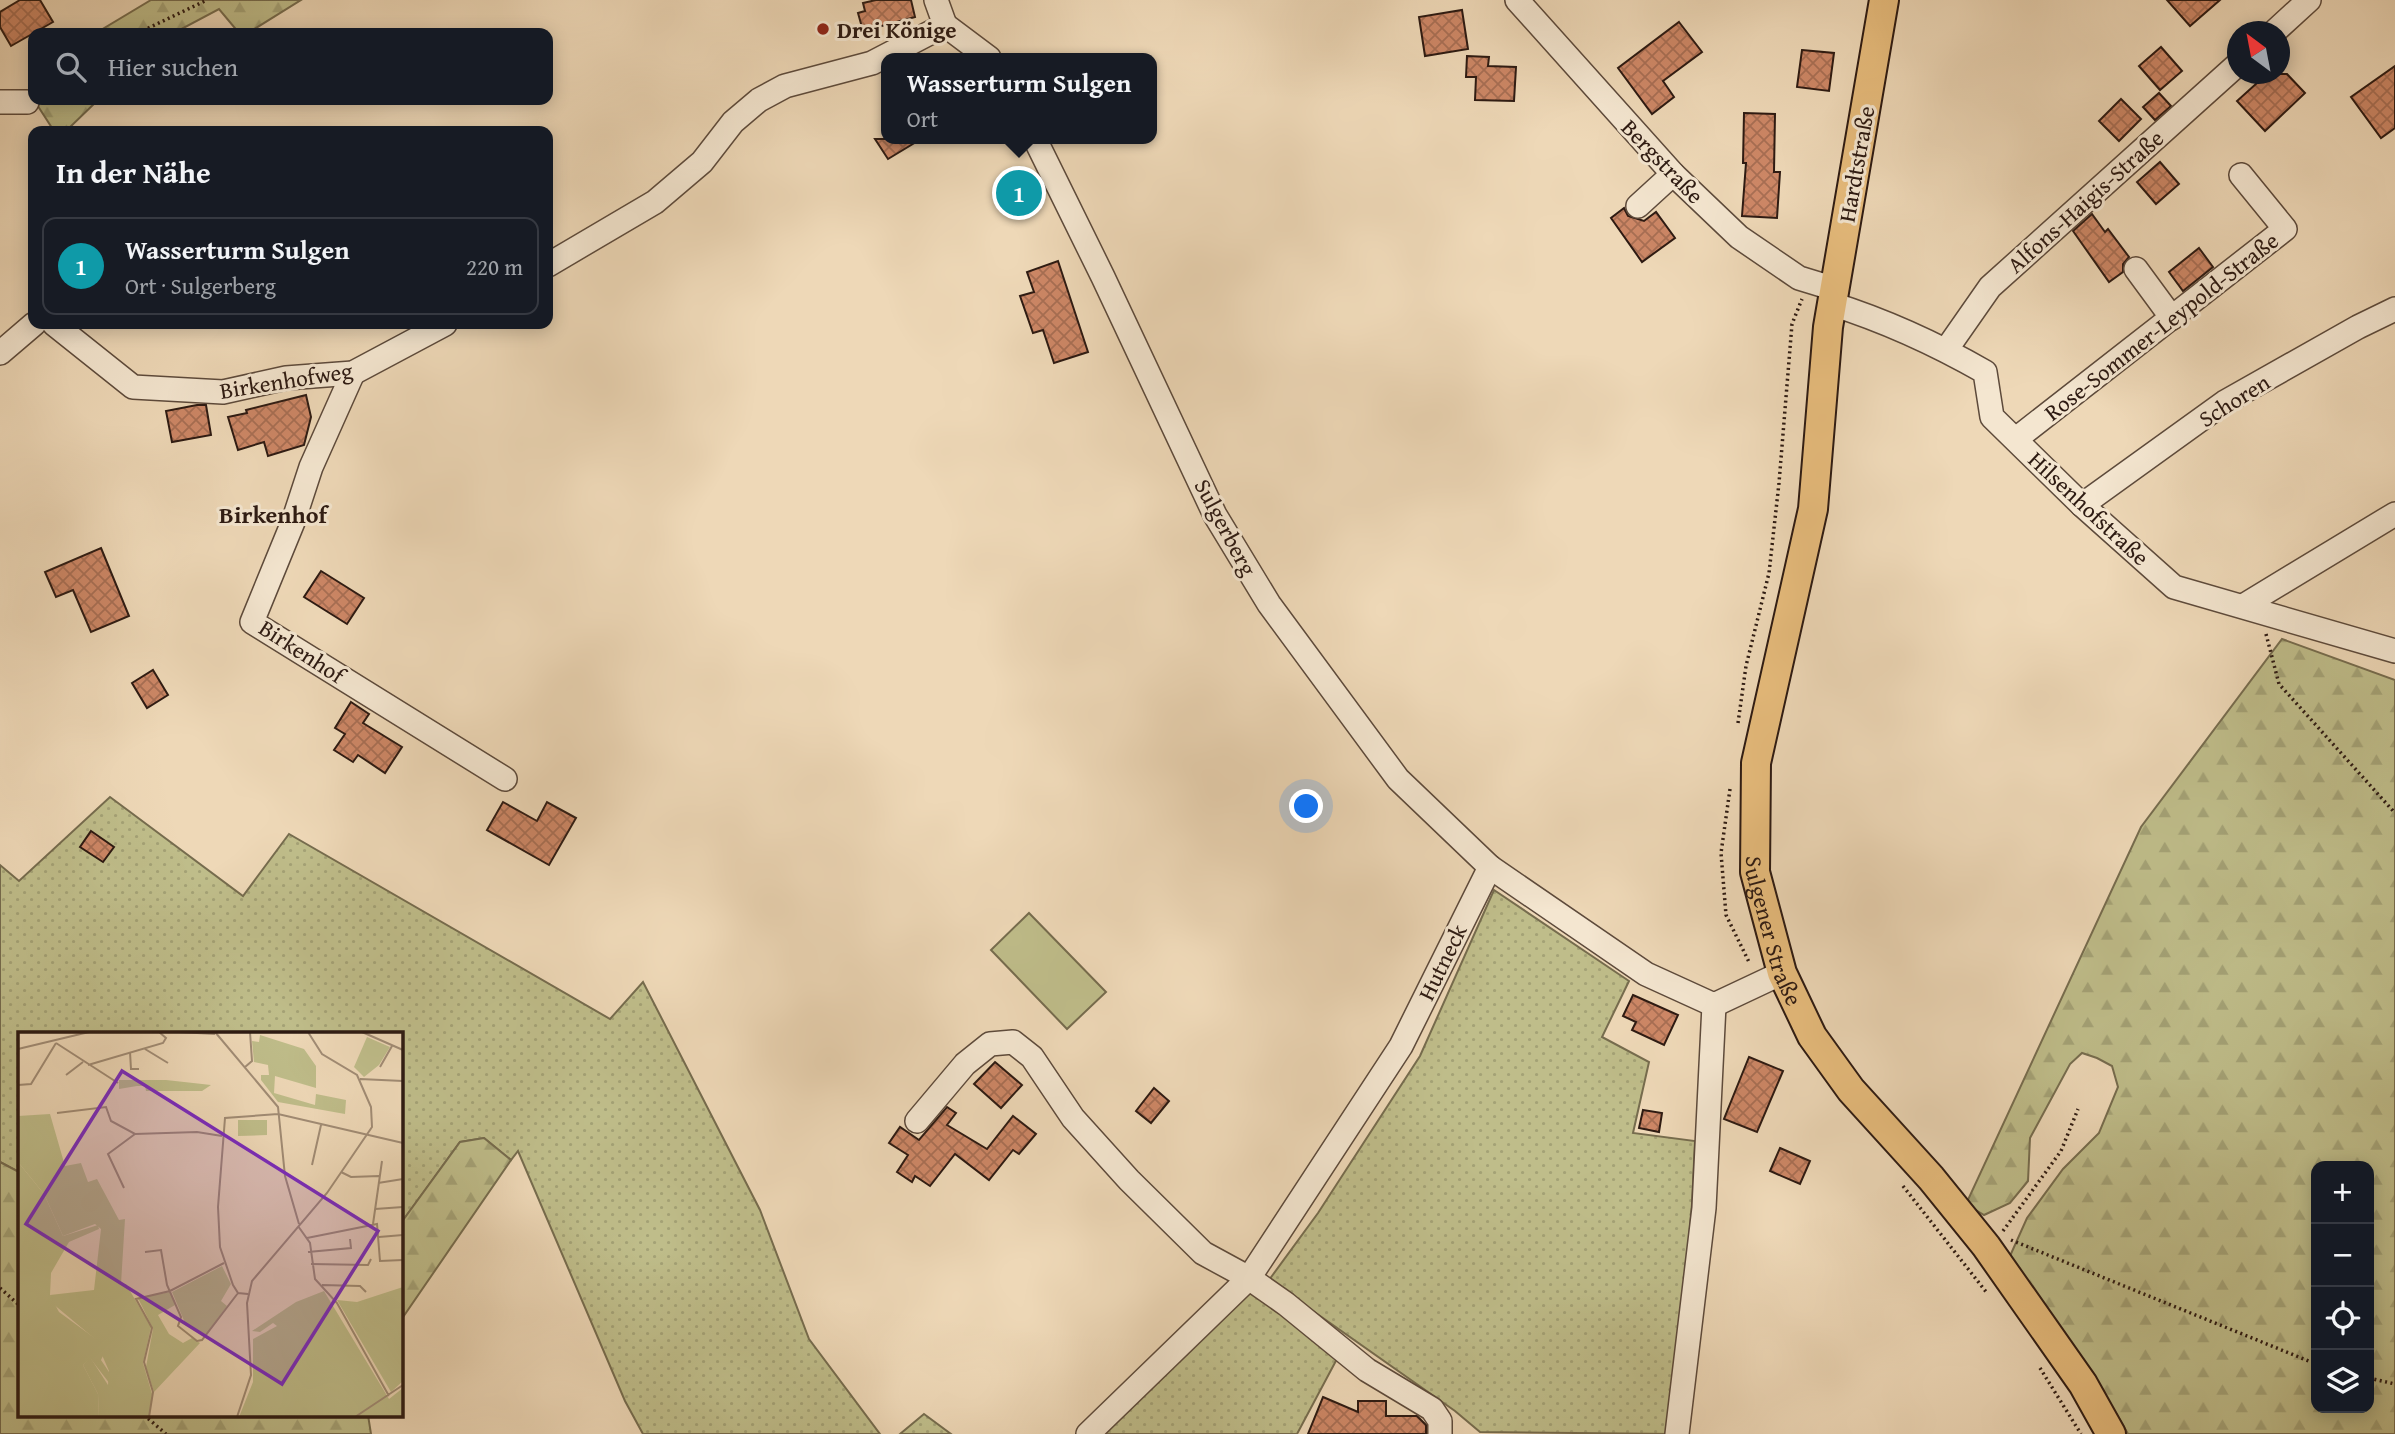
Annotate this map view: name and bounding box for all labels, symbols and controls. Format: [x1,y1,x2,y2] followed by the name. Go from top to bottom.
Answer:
[837,13,957,46] place label: Drei Könige
[815,21,831,37] marker: Drei Könige
[2227,21,2290,84] north arrow
[28,28,553,105] search box
[108,47,238,86] text: Hier suchen
[52,48,90,86] icon: search
[881,53,1157,144] popup
[907,63,1131,102] text: Wasserturm Sulgen
[907,102,938,135] text: Ort
[1830,103,1882,225] street label: Hardtstraße
[1614,111,1712,211] street label: Bergstraße
[1999,122,2171,280] street label: Alfons-Haigis-Straße
[56,150,211,194] text: In der Nähe
[996,167,1042,219] pin: 1
[2037,224,2285,428] street label: Rose-Sommer-Leypold-Straße
[125,230,350,269] text: Wasserturm Sulgen
[75,250,87,283] text: 1
[466,250,523,283] text: 220 m
[125,269,276,302] text: Ort · Sulgerberg
[217,353,355,407] street label: Birkenhofweg
[2192,365,2276,435] street label: Schoren
[2021,443,2157,573] street label: Hilsenhofstraße
[1187,473,1266,582] street label: Sulgerberg
[219,497,330,532] district label: Birkenhof
[253,611,353,692] street label: Birkenhof
[1289,789,1323,823] your location
[1738,856,1812,1011] street label: Sulgener Straße
[1409,918,1475,1006] street label: Hutneck
[18,1032,402,1416] inset map
[2311,1161,2374,1413] map controls
[2311,1161,2374,1224] button: +
[2311,1224,2374,1287] button: −
[2311,1287,2374,1350] button: locate
[2311,1350,2374,1413] button: layers

